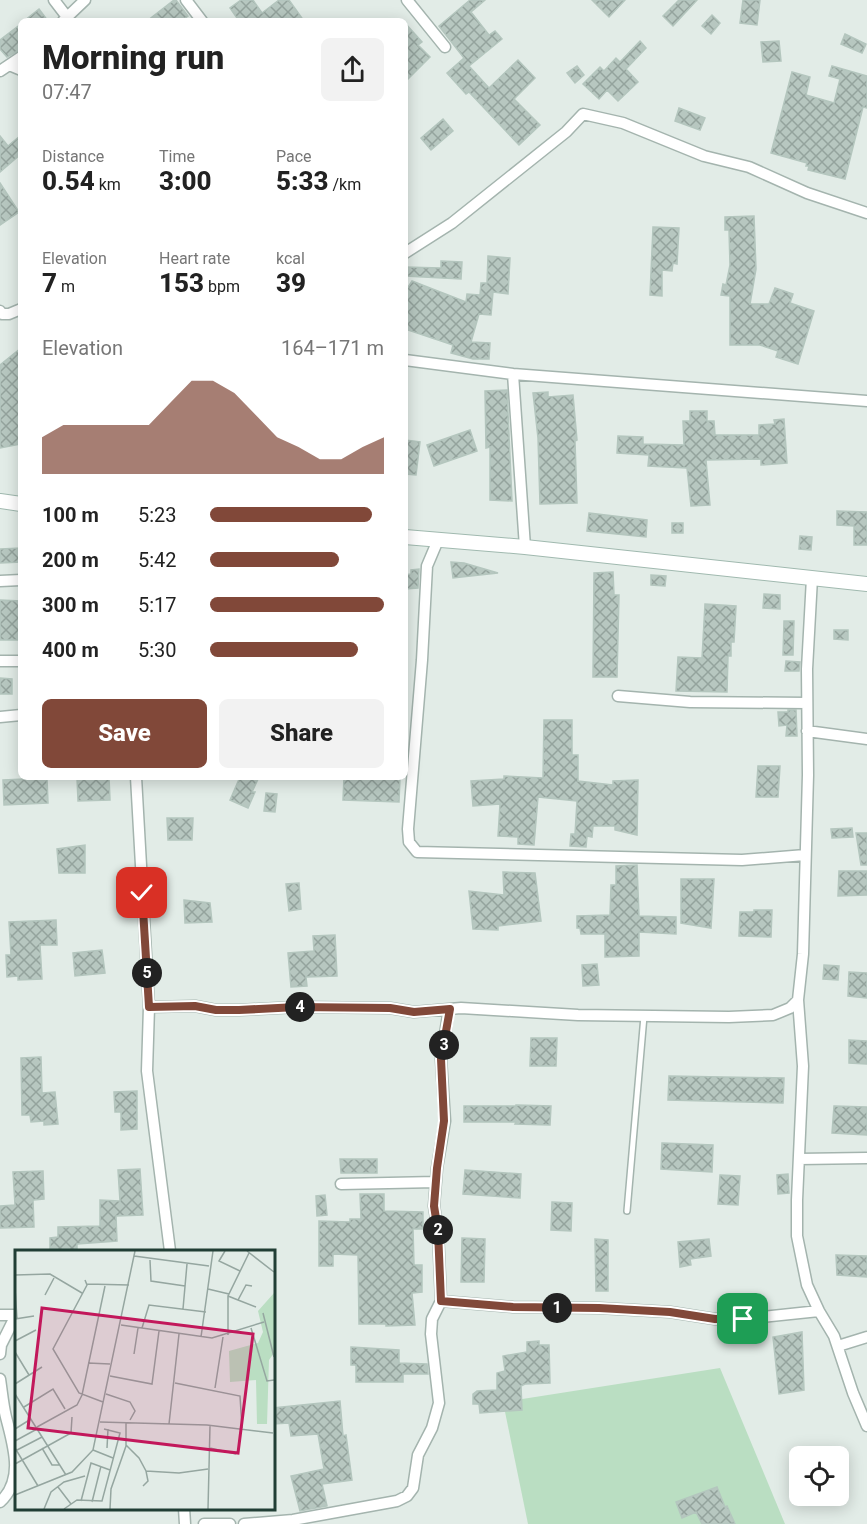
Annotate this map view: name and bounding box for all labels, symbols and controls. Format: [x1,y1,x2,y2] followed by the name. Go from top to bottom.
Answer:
[42,38,224,77] text: Morning run
[321,38,384,101] button: share
[42,80,92,104] text: 07:47
[42,147,104,166] text: Distance
[159,147,195,166] text: Time
[276,147,312,166] text: Pace
[42,166,95,196] text: 0.54
[159,166,212,196] text: 3:00
[276,166,329,196] text: 5:33
[95,175,121,194] text: km
[329,175,361,194] text: /km
[42,249,107,268] text: Elevation
[159,249,230,268] text: Heart rate
[276,249,305,268] text: kcal
[42,268,57,298] text: 7
[159,268,204,298] text: 153
[276,268,306,298] text: 39
[57,277,75,296] text: m
[204,277,240,296] text: bpm
[42,336,123,360] text: Elevation
[281,336,384,360] text: 164–171 m
[42,503,99,527] text: 100 m
[138,503,177,527] text: 5:23
[42,548,99,572] text: 200 m
[138,548,177,572] text: 5:42
[42,593,99,617] text: 300 m
[138,593,177,617] text: 5:17
[42,638,99,662] text: 400 m
[138,638,177,662] text: 5:30
[42,699,207,768] button: Save
[219,699,384,768] button: Share
[116,867,167,918] pin
[125,876,158,909] icon: check
[132,958,162,988] pin: 5
[142,963,152,982] text: 5
[285,992,315,1022] pin: 4
[295,997,305,1016] text: 4
[429,1030,459,1060] pin: 3
[439,1035,449,1054] text: 3
[423,1215,453,1245] pin: 2
[433,1220,443,1239] text: 2
[15,1250,274,1509] inset map
[542,1293,572,1323] pin: 1
[717,1293,768,1344] pin
[552,1298,562,1317] text: 1
[726,1302,759,1335] icon: arrive
[789,1446,849,1506] map controls
[789,1446,849,1506] button: locate

